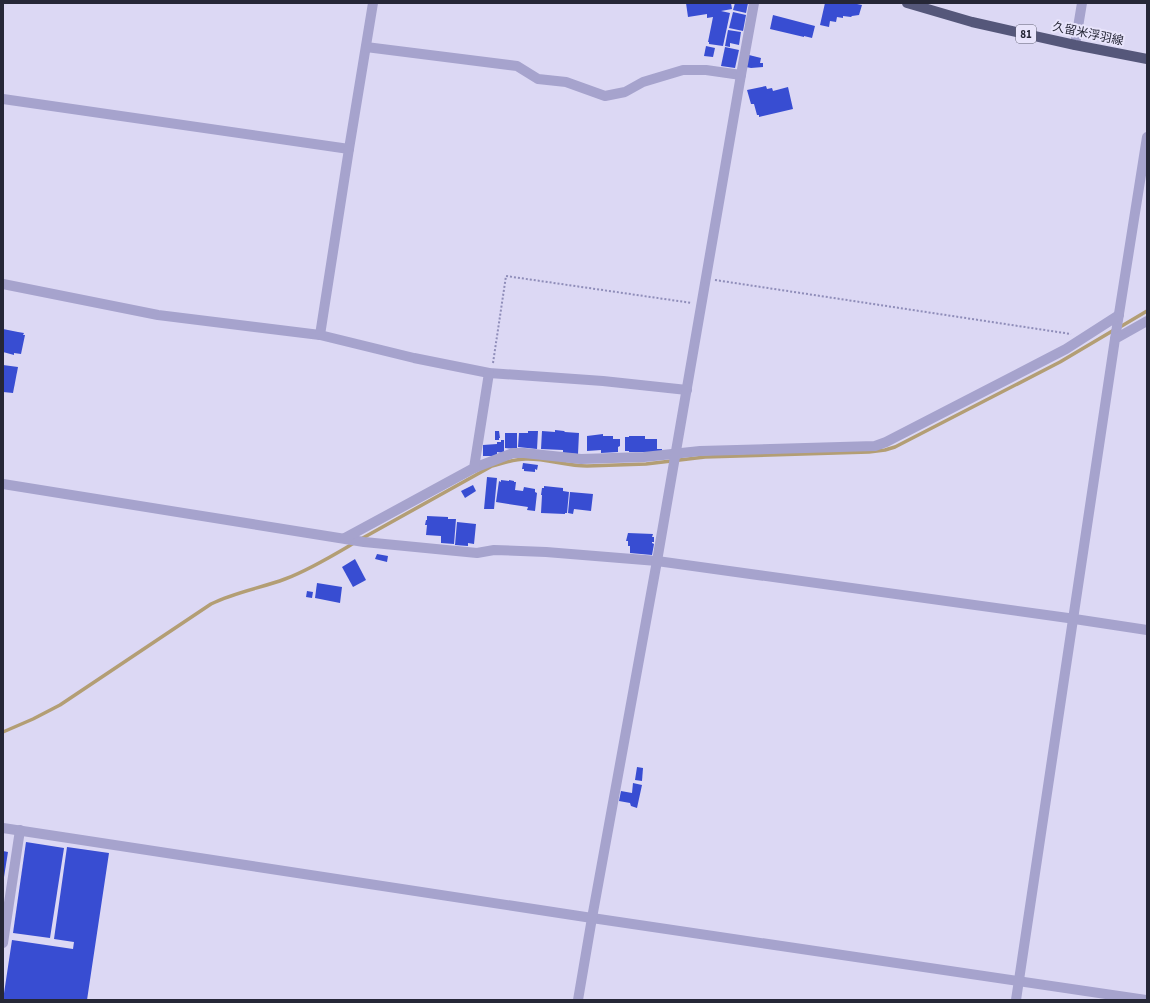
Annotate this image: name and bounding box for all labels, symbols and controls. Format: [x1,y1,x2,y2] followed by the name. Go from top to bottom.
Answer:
[1051,18,1125,50] street label: 久留米浮羽線
[1016,25,1036,43] road number: 81

